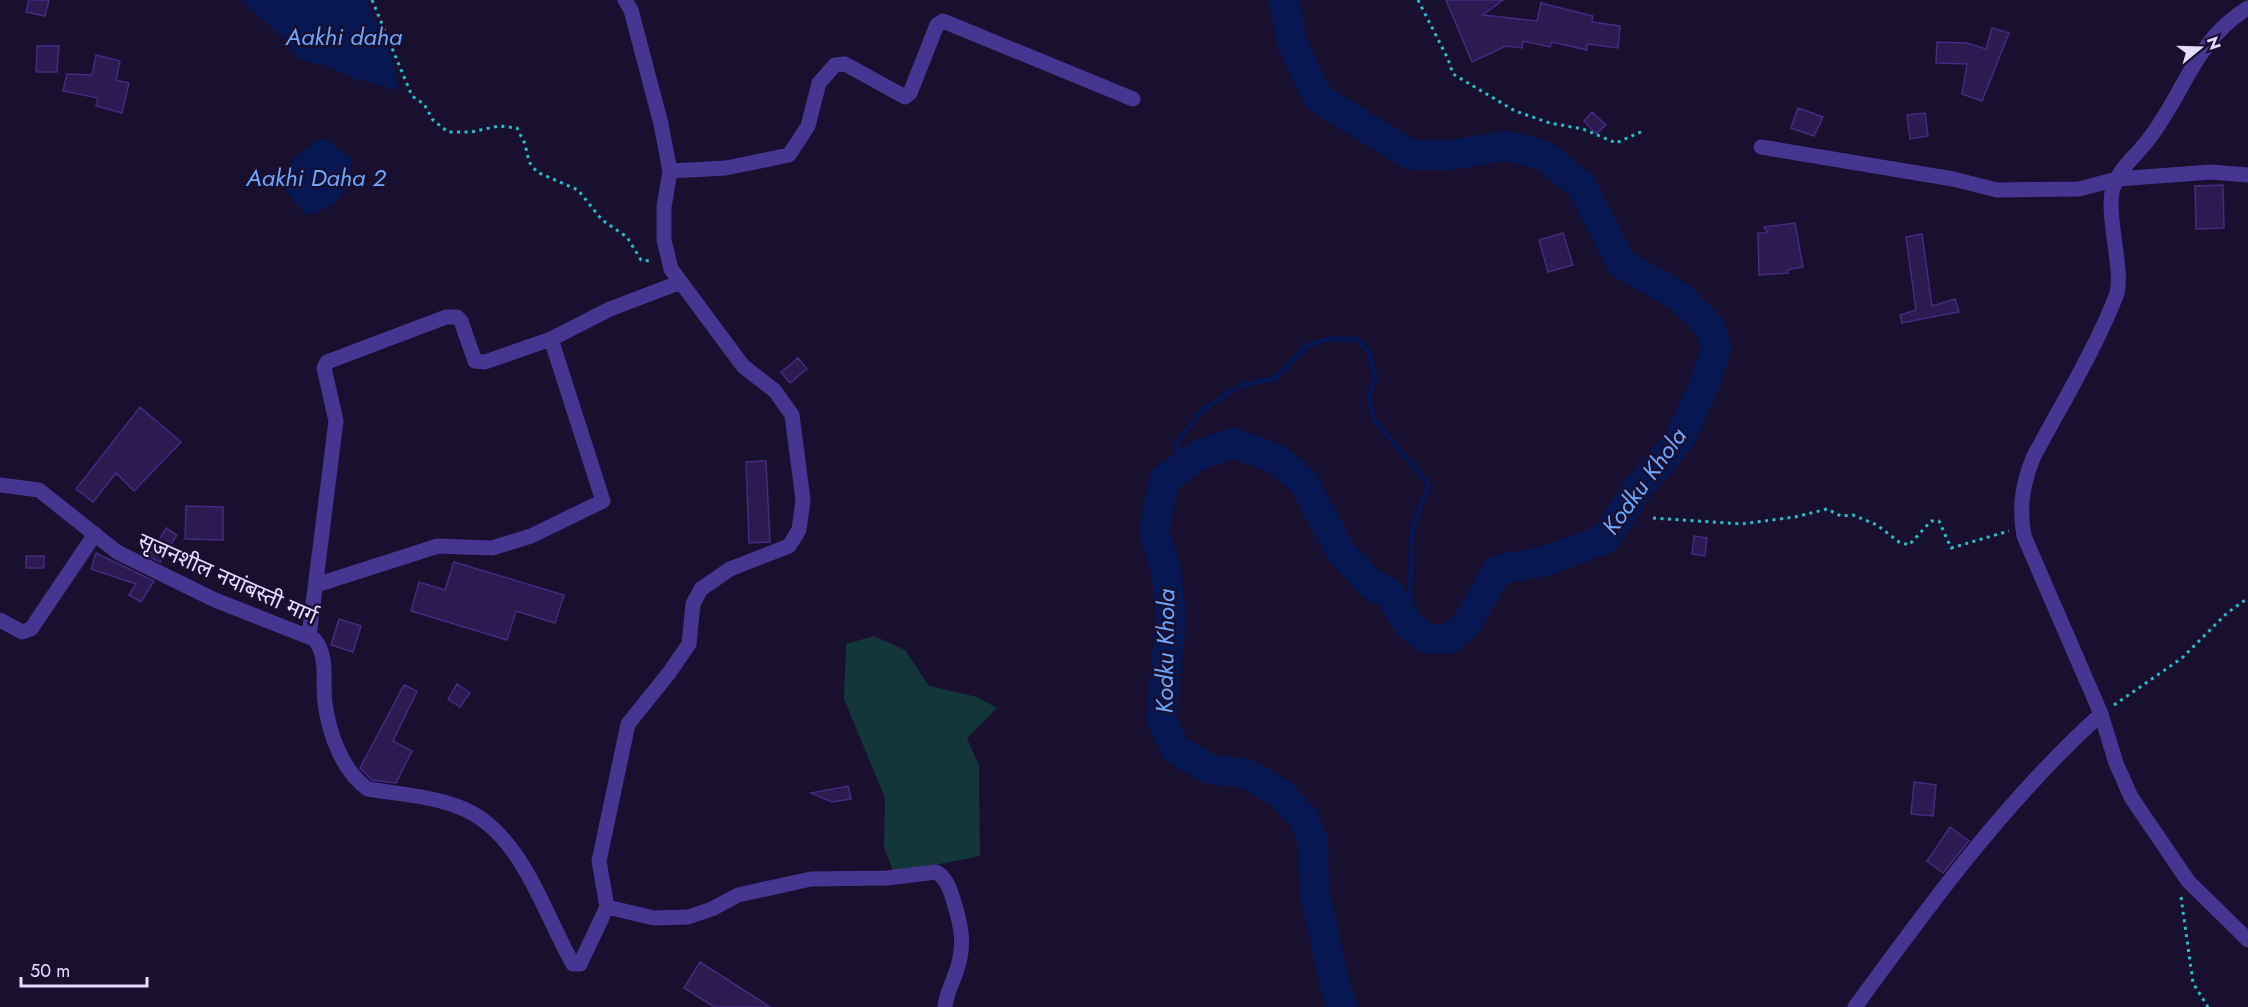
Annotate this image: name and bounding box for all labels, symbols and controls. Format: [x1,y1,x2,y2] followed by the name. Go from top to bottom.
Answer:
[2170,18,2230,78] north arrow
[285,19,402,54] water label: Aakhi daha
[2201,34,2227,53] text: N
[245,160,386,195] water label: Aakhi Daha 2
[1593,420,1695,542] water label: Kodku Khola
[133,524,324,632] street label: सृजनशील नयांबस्ती मार्ग
[1146,588,1184,714] water label: Kodku Khola
[21,950,147,988] scale bar
[30,958,70,984] text: 50 m

